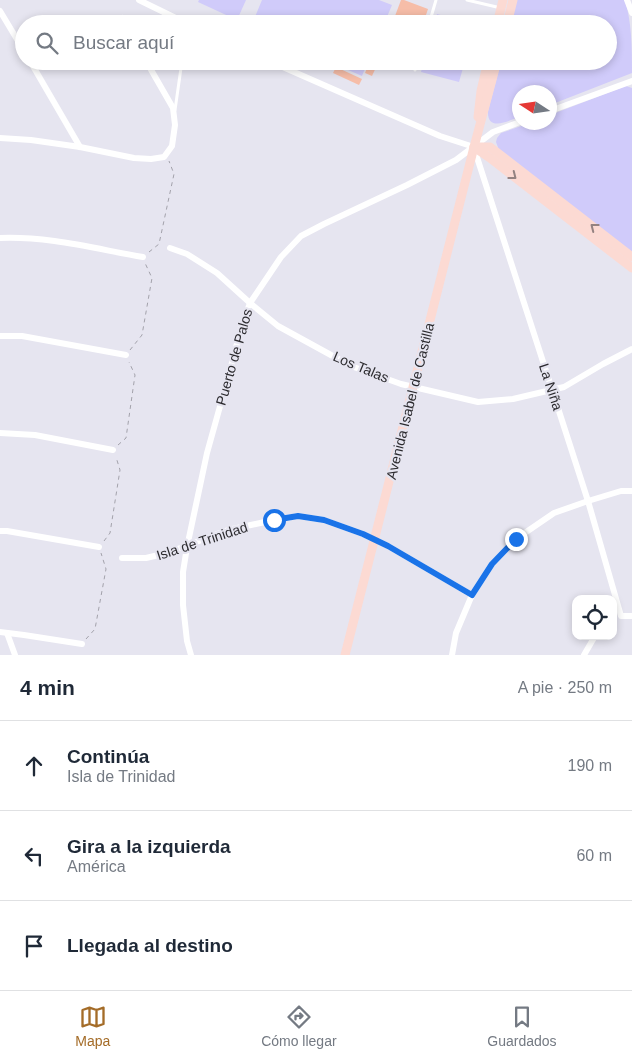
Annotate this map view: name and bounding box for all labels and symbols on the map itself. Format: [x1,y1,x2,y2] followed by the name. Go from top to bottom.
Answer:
[512,85,557,130] north arrow
[507,171,516,179] one-way arrow
[590,224,599,233] one-way arrow
[213,307,255,407] street label: Puerto de Palos
[383,321,437,481] street label: Avenida Isabel de Castilla
[331,348,391,386] street label: Los Talas
[536,362,566,413] street label: La Niña
[263,509,286,532] route start
[154,519,250,563] street label: Isla de Trinidad
[505,528,528,551] route end

